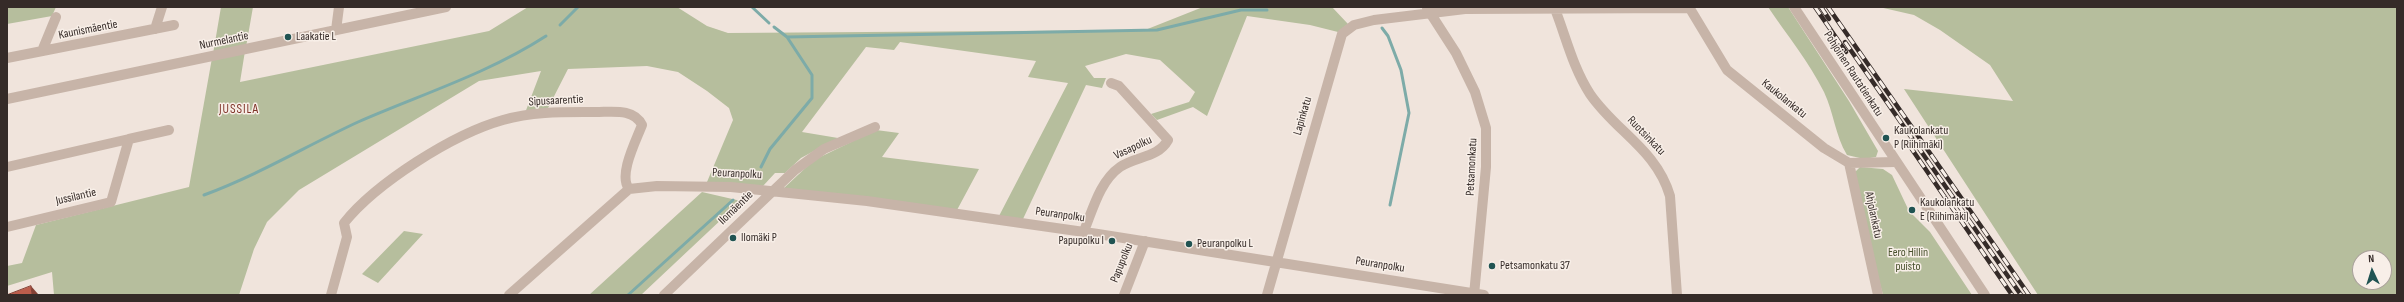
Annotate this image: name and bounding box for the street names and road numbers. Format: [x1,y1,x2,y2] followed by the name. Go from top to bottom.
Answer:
[57,17,119,43] street label: Kaunismäentie
[198,29,250,53] street label: Nurmelantie
[1820,29,1886,119] street label: Pohjoinen Rautatienkatu
[1758,76,1810,122] street label: Kaukolankatu
[528,92,584,110] street label: Sipusaarentie
[1291,95,1315,137] street label: Lapinkatu
[1624,113,1668,159] street label: Ruotsinkatu
[1112,133,1154,163] street label: Vasapolku
[1463,138,1481,196] street label: Petsamonkatu
[712,166,762,182] street label: Peuranpolku
[54,185,98,209] street label: Jussilantie
[716,188,756,228] street label: Ilomäentie
[1861,190,1885,240] street label: Ahjolankatu
[1034,204,1086,226] street label: Peuranpolku
[1108,241,1136,285] street label: Papupolku
[1354,254,1406,276] street label: Peuranpolku

